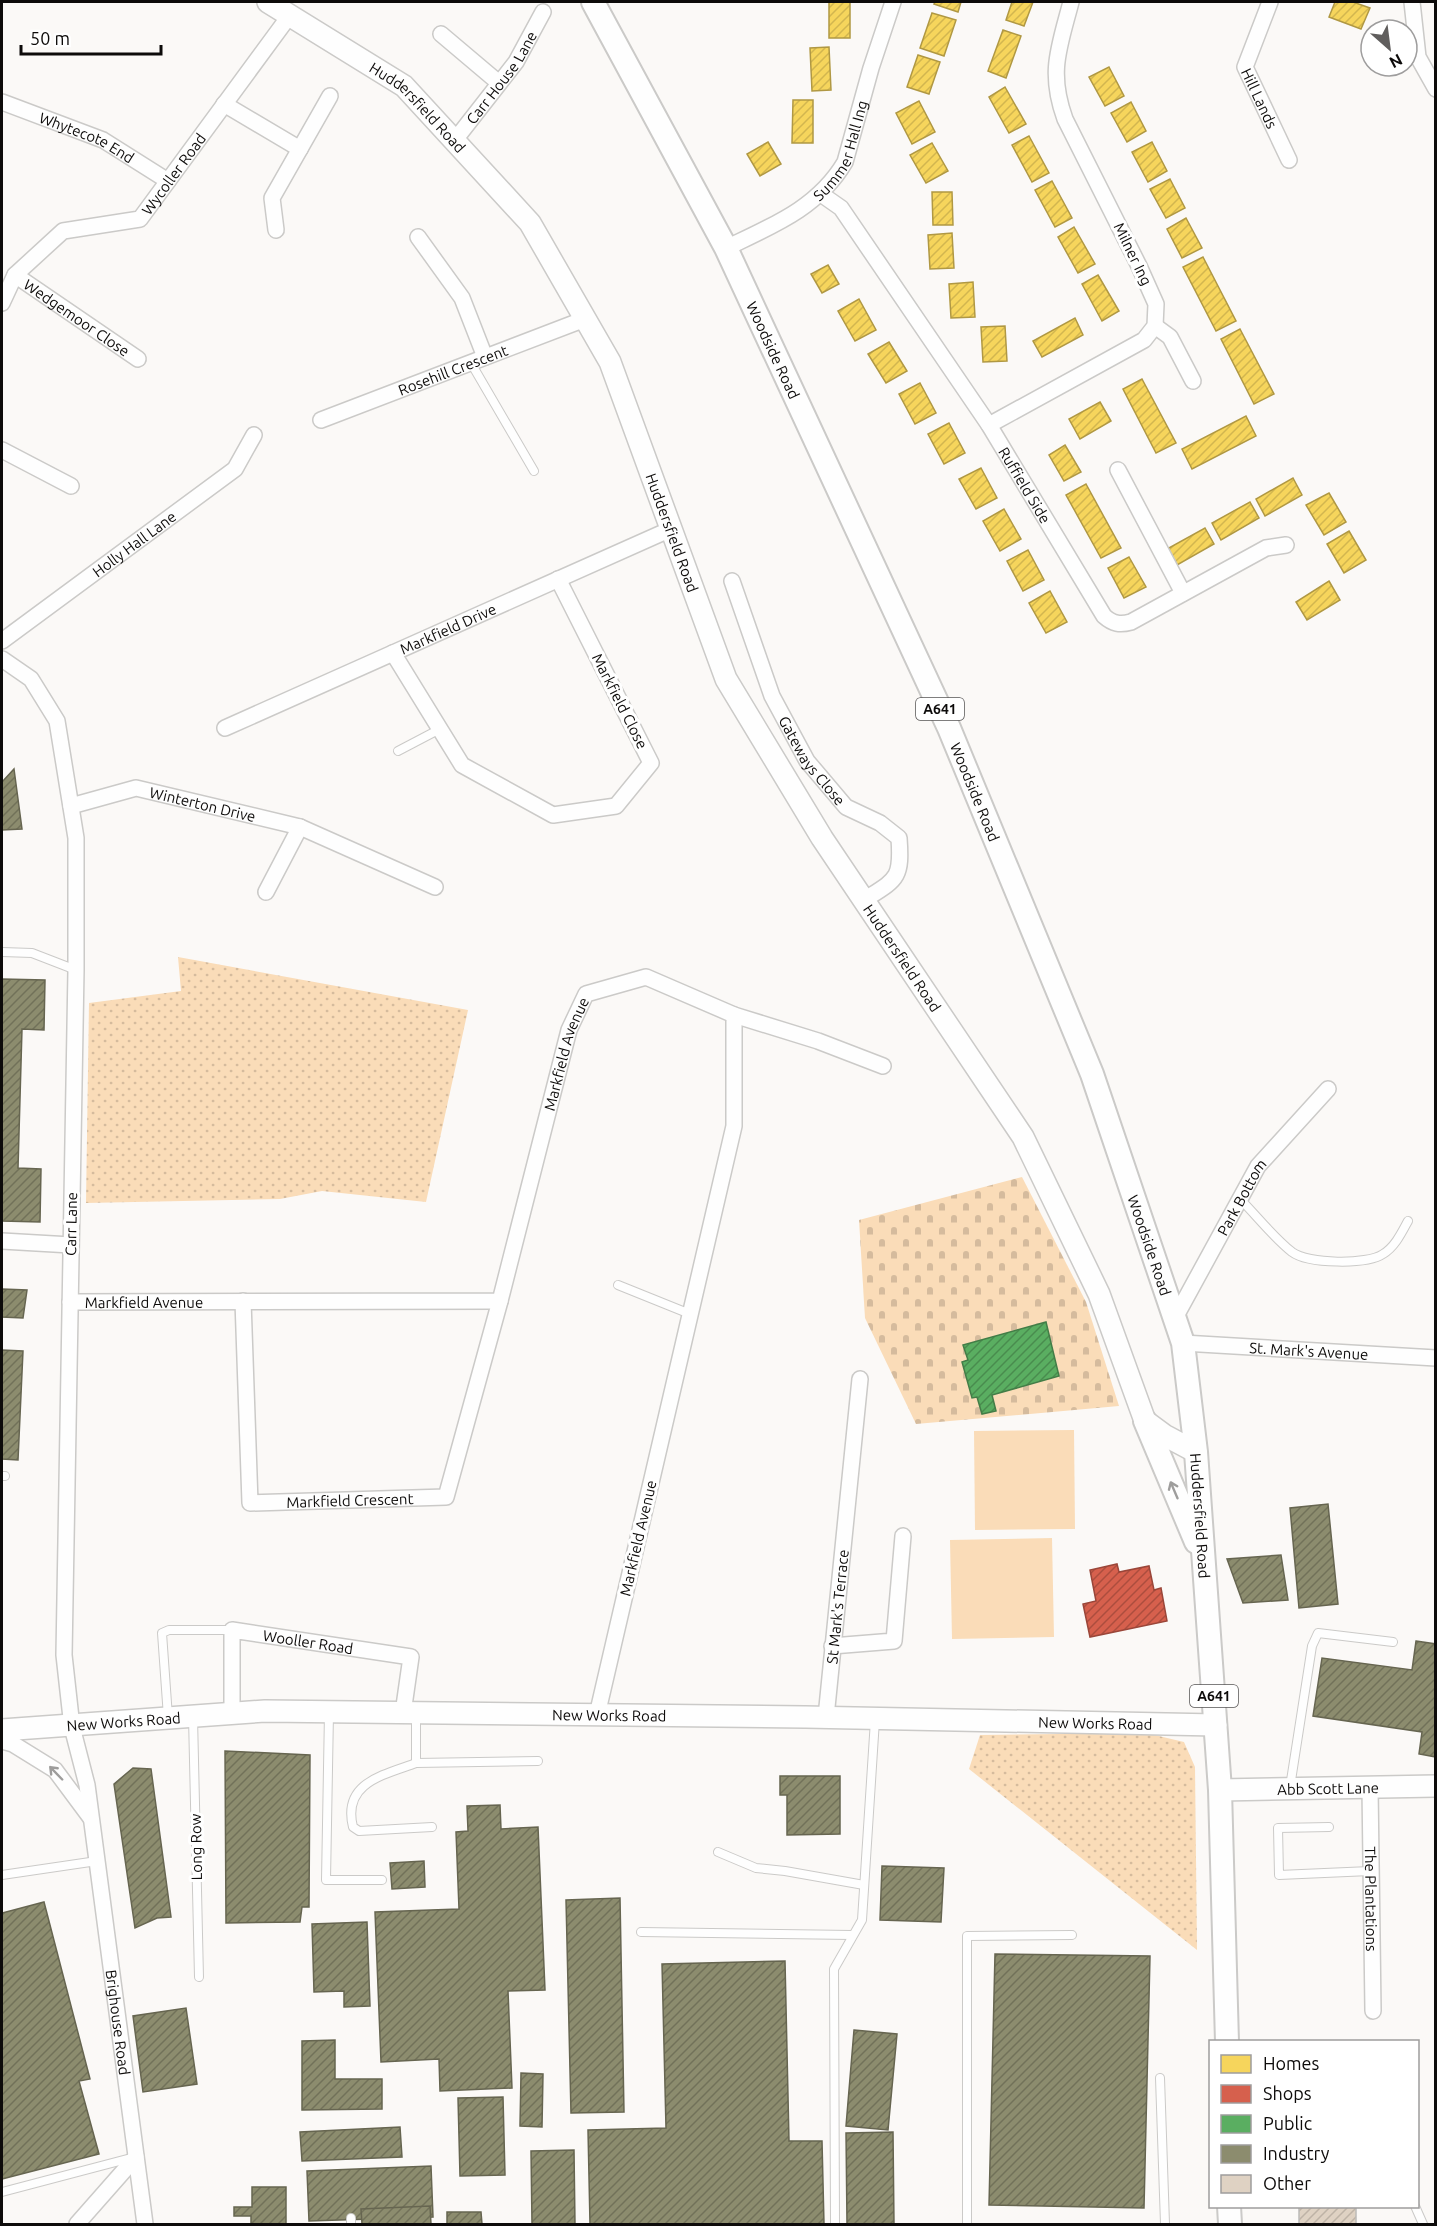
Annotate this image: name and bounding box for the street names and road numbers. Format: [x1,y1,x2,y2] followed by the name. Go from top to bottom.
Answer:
[462,28,540,127] street label: Carr House Lane
[367,58,469,156] street label: Huddersfield Road
[1238,65,1281,131] street label: Hill Lands
[810,98,870,204] street label: Summer Hall Ing
[37,108,138,166] street label: Whytecote End
[138,130,209,218] street label: Wycoller Road
[1111,220,1155,288] street label: Milner Ing
[21,275,133,359] street label: Wedgemoor Close
[743,299,803,401] street label: Woodside Road
[396,341,510,398] street label: Rosehill Crescent
[996,444,1055,526] street label: Ruffield Side
[643,471,702,594] street label: Huddersfield Road
[89,507,179,580] street label: Holly Hall Lane
[397,600,498,657] street label: Markfield Drive
[589,651,651,751] street label: Markfield Close
[916,698,964,720] road number: A641
[776,713,849,808] street label: Gateways Close
[947,740,1003,844] street label: Woodside Road
[148,783,257,825] street label: Winterton Drive
[860,901,945,1015] street label: Huddersfield Road
[540,994,592,1112] street label: Markfield Avenue
[1213,1155,1269,1238] street label: Park Bottom
[62,1192,80,1256] street label: Carr Lane
[1125,1193,1175,1298] street label: Woodside Road
[85,1293,203,1310] street label: Markfield Avenue
[1249,1338,1369,1362] street label: St. Mark's Avenue
[1188,1453,1213,1579] street label: Huddersfield Road
[616,1478,660,1598] street label: Markfield Avenue
[286,1489,414,1510] street label: Markfield Crescent
[823,1548,851,1665] street label: St Mark's Terrace
[262,1626,354,1657] street label: Wooller Road
[1190,1685,1238,1707] road number: A641
[552,1706,667,1724] street label: New Works Road
[66,1709,181,1734] street label: New Works Road
[1038,1713,1153,1732] street label: New Works Road
[1277,1779,1379,1797] street label: Abb Scott Lane
[187,1813,205,1881] street label: Long Row
[1362,1846,1381,1952] street label: The Plantations
[103,1969,134,2076] street label: Brighouse Road

